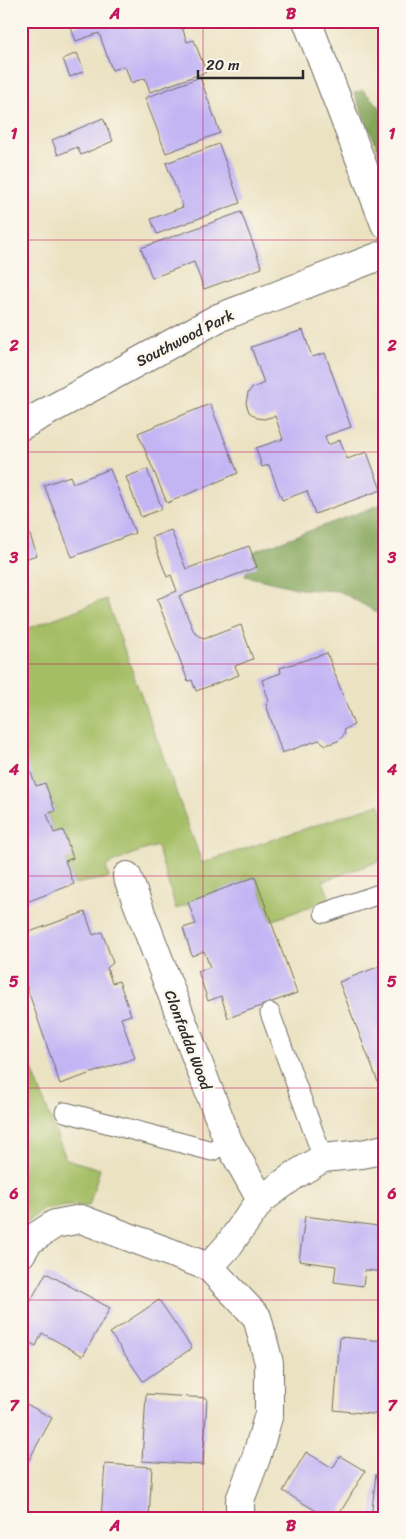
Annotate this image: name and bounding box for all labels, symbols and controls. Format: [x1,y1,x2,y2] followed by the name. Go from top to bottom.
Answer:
[109,0,120,28] text: A
[286,0,297,28] text: B
[198,48,304,80] scale bar
[206,52,240,78] text: 20 m
[11,119,18,148] text: 1
[389,119,396,148] text: 1
[131,302,239,374] street label: Southwood Park
[8,331,19,360] text: 2
[386,331,397,360] text: 2
[9,543,19,572] text: 3
[387,543,397,572] text: 3
[8,755,19,784] text: 4
[386,755,397,784] text: 4
[9,967,19,996] text: 5
[387,967,397,996] text: 5
[157,986,219,1095] street label: Clonfadda Wood
[8,1179,19,1208] text: 6
[386,1179,397,1208] text: 6
[9,1391,20,1420] text: 7
[387,1391,398,1420] text: 7
[109,1511,120,1539] text: A
[286,1511,297,1539] text: B

